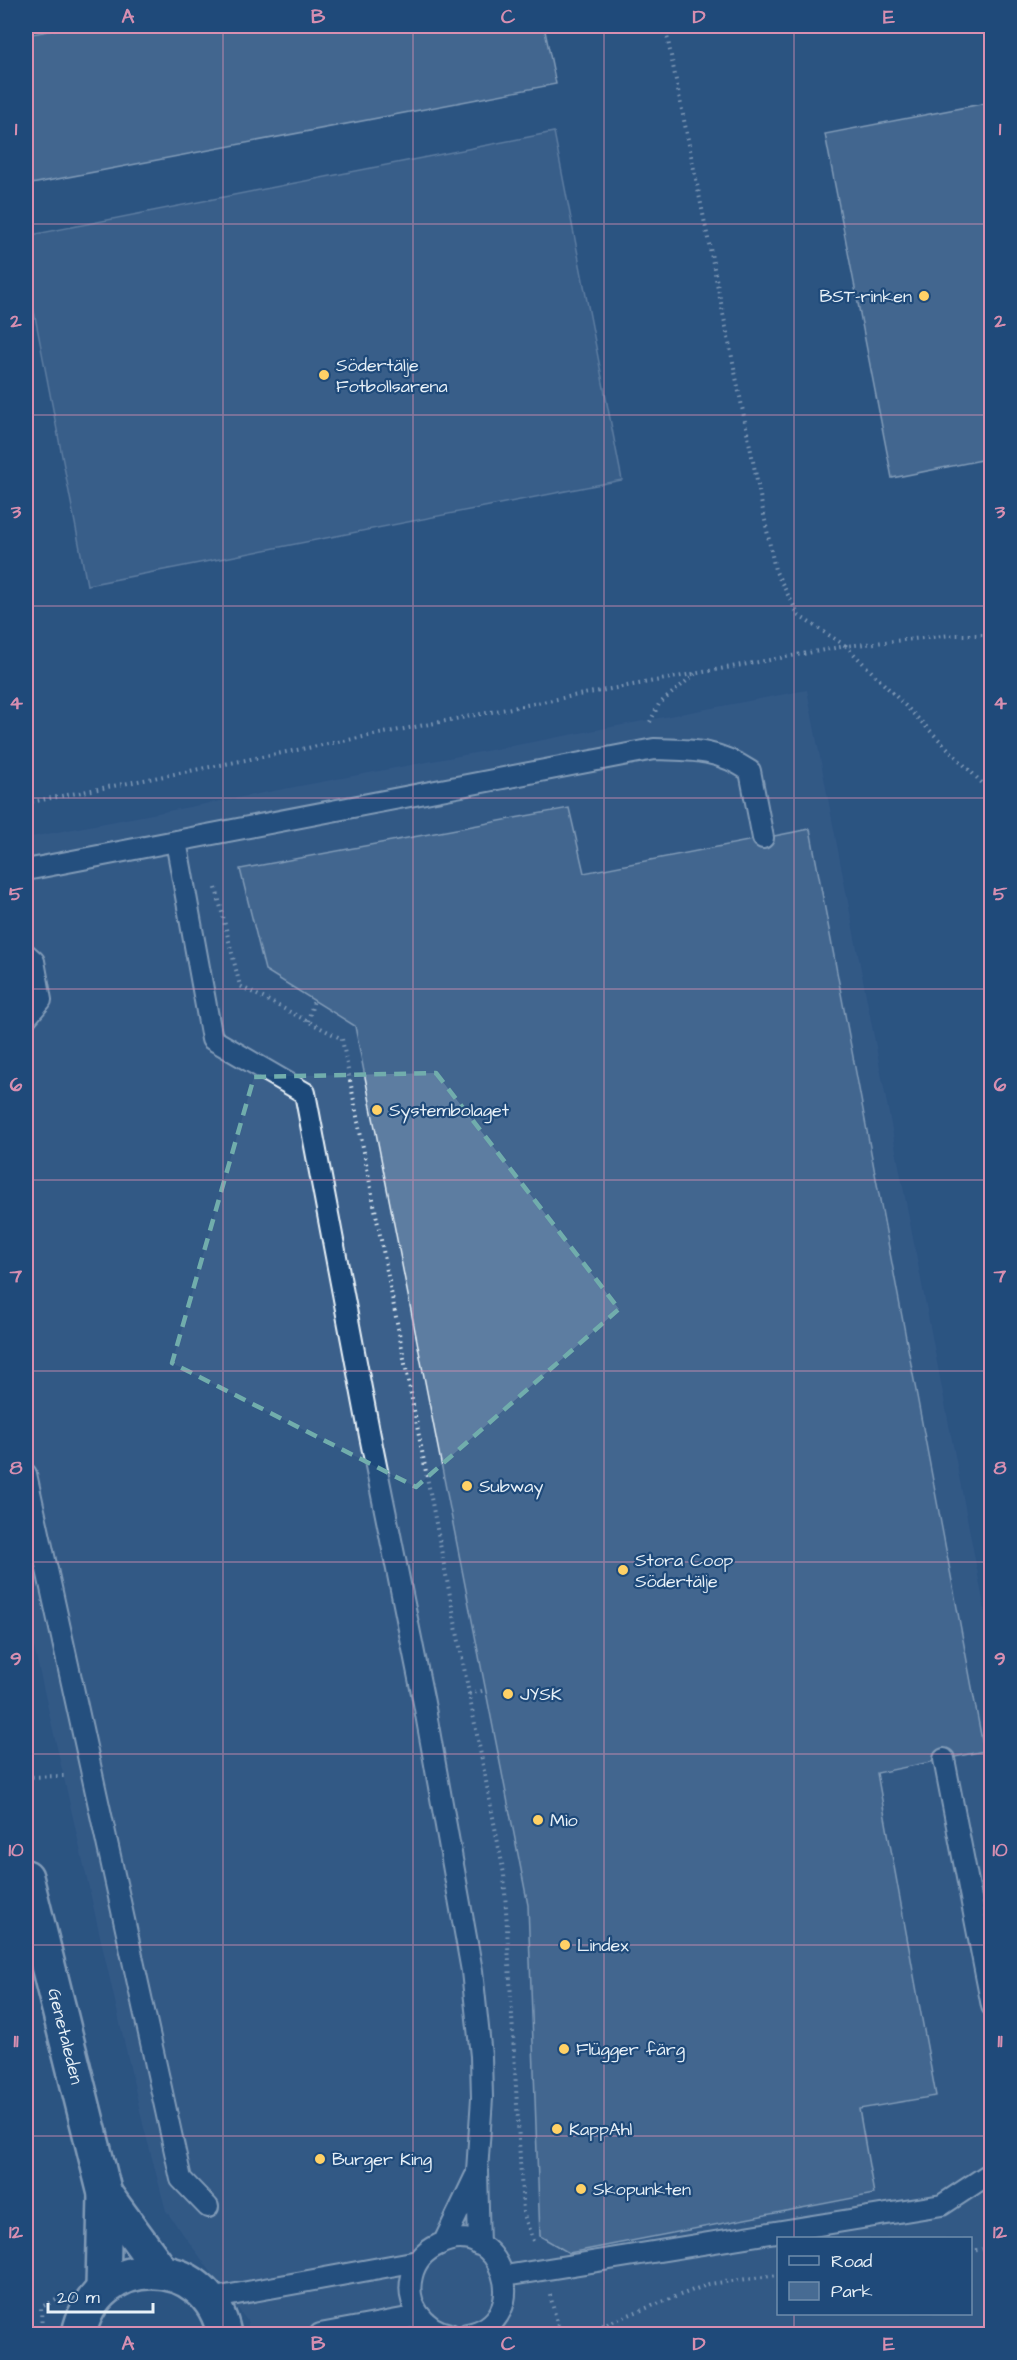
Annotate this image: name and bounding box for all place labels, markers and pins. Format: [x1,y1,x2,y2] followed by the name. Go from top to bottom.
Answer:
[819,284,912,309] place label: BST-rinken
[917,289,931,303] marker: BST-rinken
[336,353,448,399] place label: Södertälje Fotbollsarena
[317,368,331,382] marker: Södertälje Fotbollsarena
[389,1098,510,1124] place label: Systembolaget
[370,1103,384,1117] marker: Systembolaget
[479,1474,544,1500] place label: Subway
[460,1479,474,1493] marker: Subway
[635,1548,733,1594] place label: Stora Coop Södertälje
[616,1563,630,1577] marker: Stora Coop Södertälje
[520,1682,562,1707] place label: JYSK
[501,1687,515,1701] marker: JYSK
[550,1808,578,1833] place label: Mio
[531,1813,545,1827] marker: Mio
[577,1933,629,1958] place label: Lindex
[558,1938,572,1952] marker: Lindex
[576,2037,685,2063] place label: Flügger färg
[557,2042,571,2056] marker: Flügger färg
[569,2117,633,2142] place label: KappAhl
[550,2122,564,2136] marker: KappAhl
[332,2147,432,2173] place label: Burger King
[313,2152,327,2166] marker: Burger King
[593,2177,691,2202] place label: Skopunkten
[574,2182,588,2196] marker: Skopunkten

